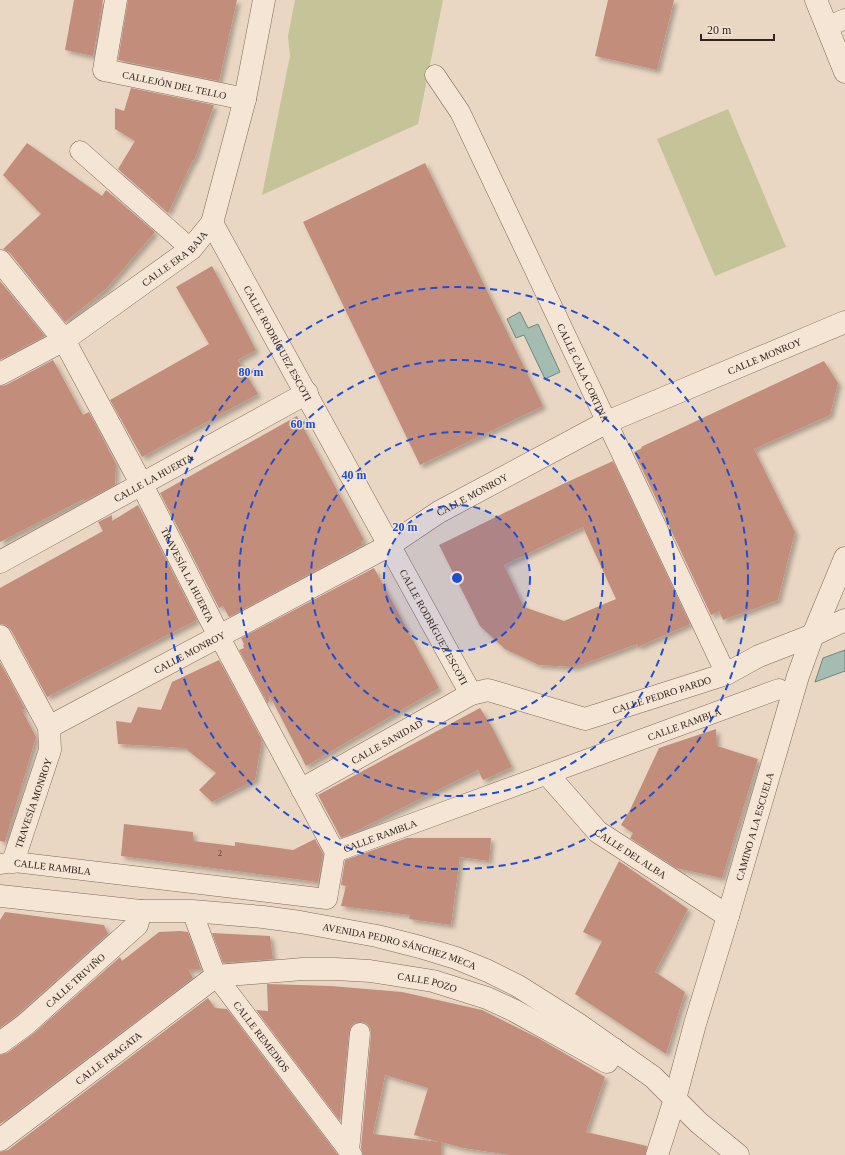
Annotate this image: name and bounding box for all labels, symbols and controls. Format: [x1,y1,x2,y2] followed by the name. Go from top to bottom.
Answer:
[701,16,774,42] scale bar
[707,23,732,37] text: 20 m
[121,69,228,101] street label: CALLEJÓN DEL TELLO
[140,228,210,289] street label: CALLE ERA BAJA
[241,284,314,403] street label: CALLE RODRÍGUEZ ESCOTI
[555,322,611,425] street label: CALLE CALA CORTINA
[726,336,803,377] street label: CALLE MONROY
[239,365,264,379] text: 80 m
[291,417,316,431] text: 60 m
[112,451,196,504] street label: CALLE LA HUERTA
[342,468,367,482] text: 40 m
[435,471,510,518] street label: CALLE MONROY
[393,520,418,534] text: 20 m
[159,526,216,625] street label: TRAVESÍA LA HUERTA
[398,568,470,687] street label: CALLE RODRÍGUEZ ESCOTI
[450,571,464,585] centre of rings
[152,629,227,676] street label: CALLE MONROY
[611,674,713,716] street label: CALLE PEDRO PARDO
[646,705,723,743] street label: CALLE RAMBLA
[349,718,424,766] street label: CALLE SANIDAD
[13,757,54,850] street label: TRAVESÍA MONROY
[734,770,776,882] street label: CAMINO A LA ESCUELA
[342,817,419,854] street label: CALLE RAMBLA
[593,827,669,881] street label: CALLE DEL ALBA
[218,849,222,858] house number: 2
[13,857,92,877] street label: CALLE RAMBLA
[322,921,479,972] street label: AVENIDA PEDRO SÁNCHEZ MECA
[44,951,107,1010] street label: CALLE TRIVIÑO
[397,970,458,994] street label: CALLE POZO
[231,999,292,1074] street label: CALLE REMEDIOS
[73,1029,144,1087] street label: CALLE FRAGATA

